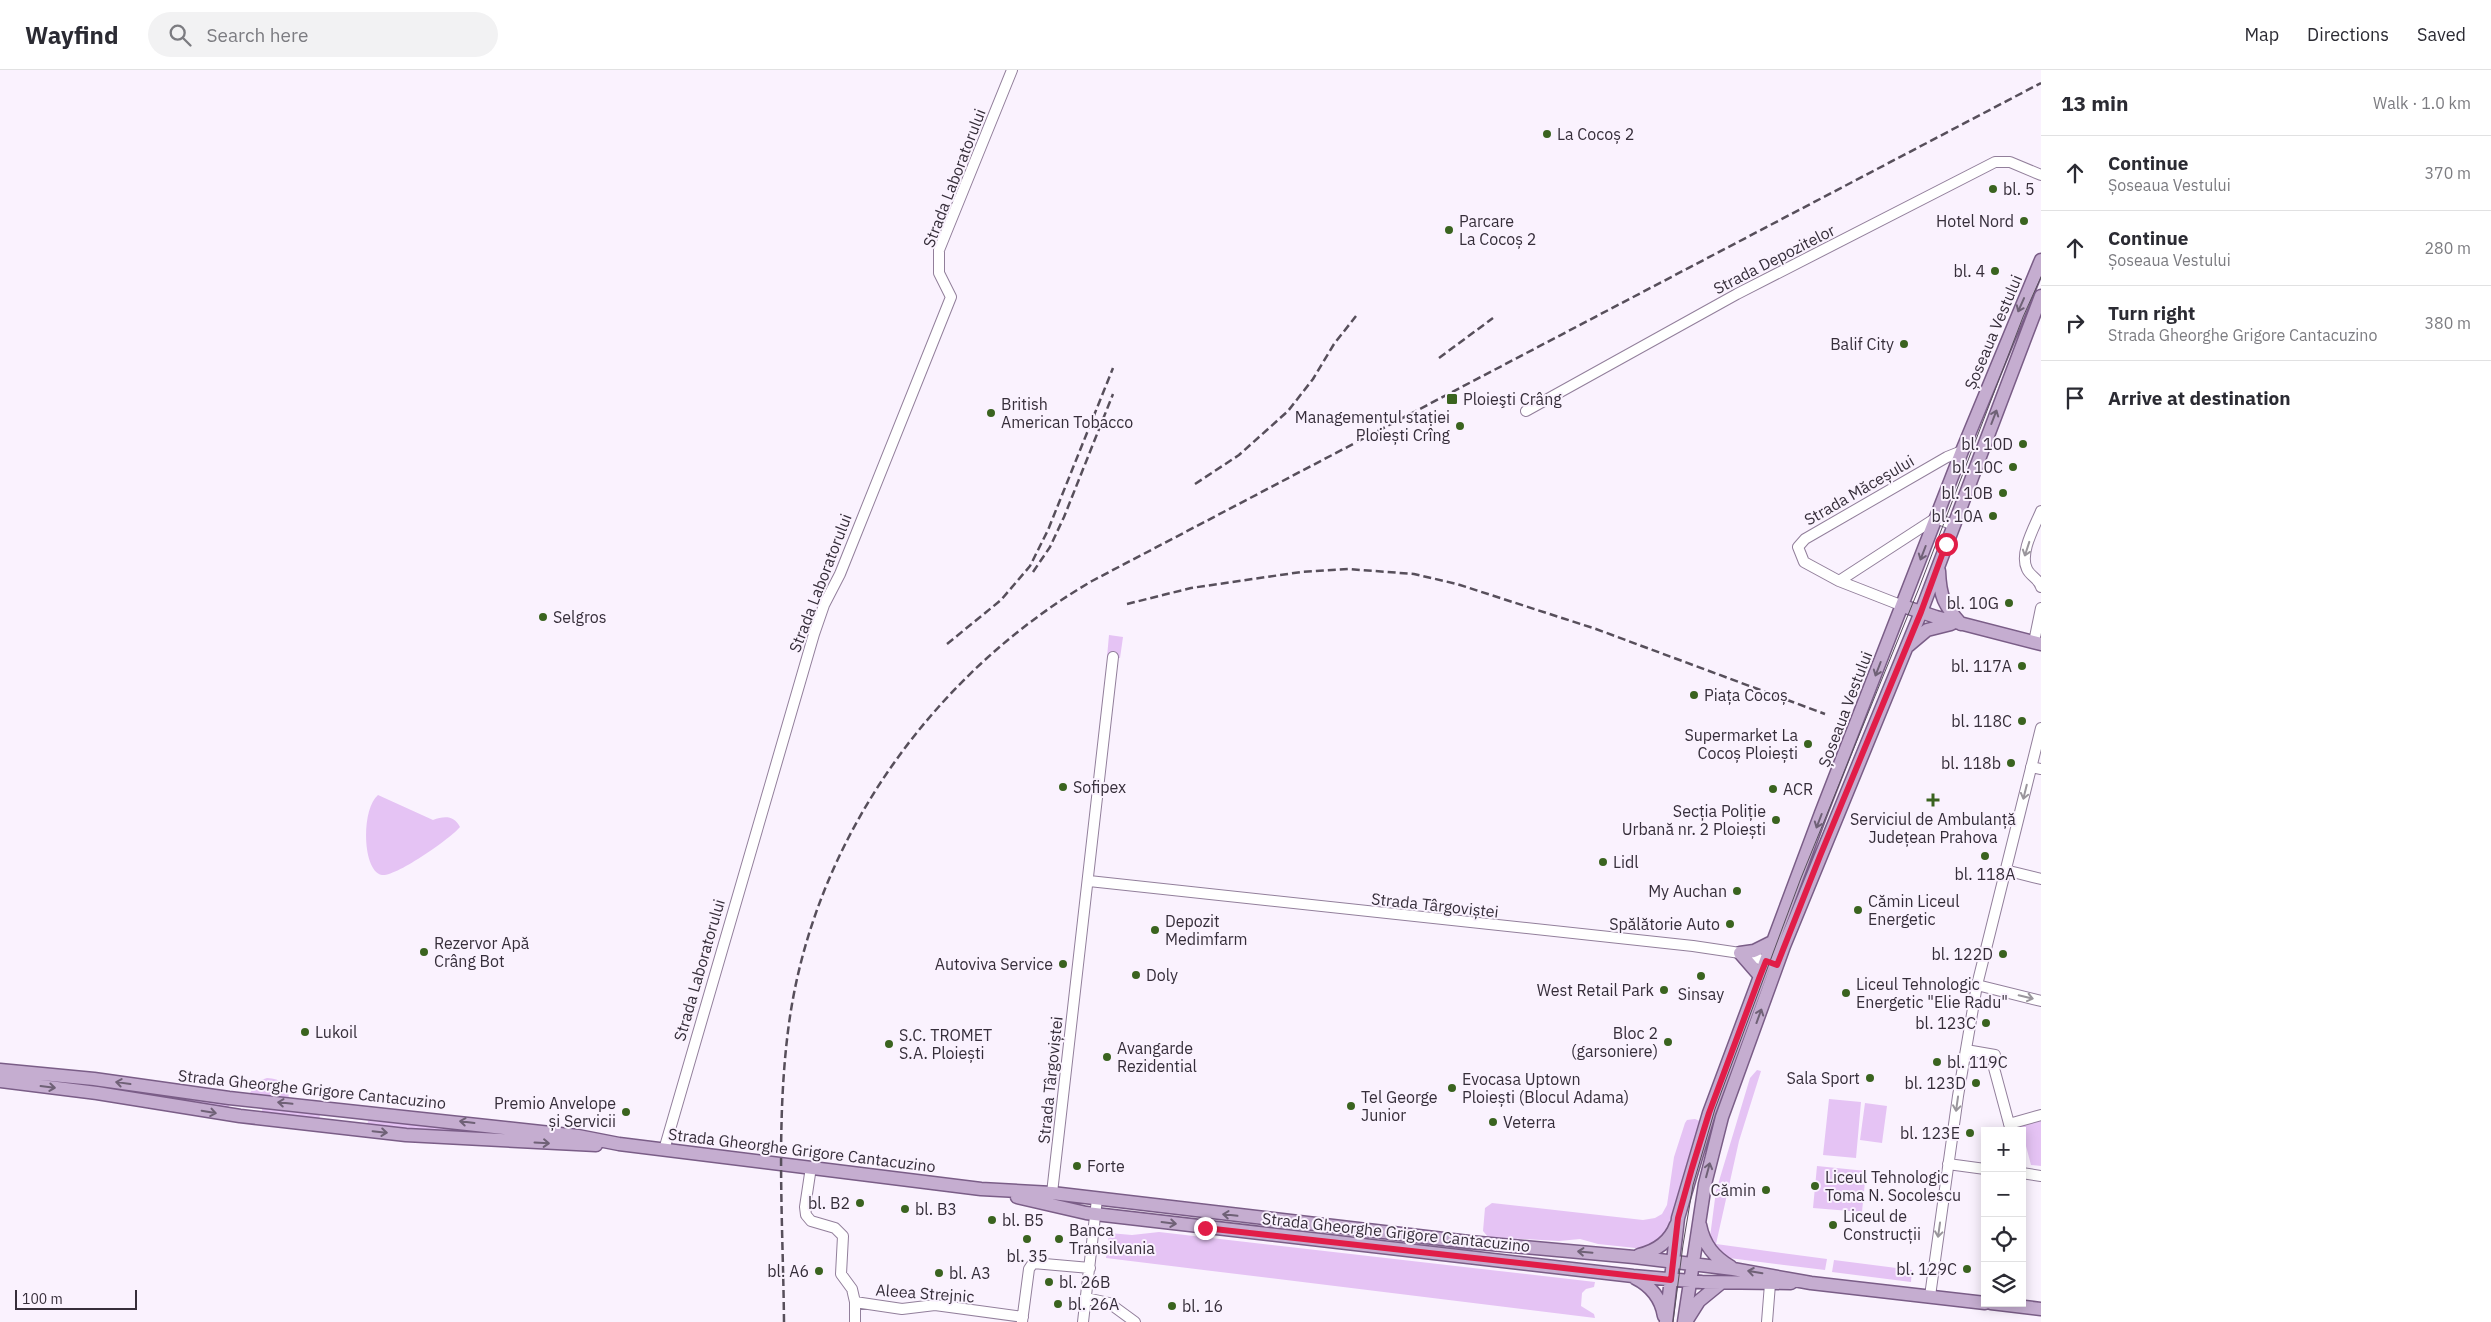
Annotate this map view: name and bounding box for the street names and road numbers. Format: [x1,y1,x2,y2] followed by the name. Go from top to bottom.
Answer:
[918,106,990,250] street label: Strada Laboratorului
[1710,220,1838,298] street label: Strada Depozitelor
[1960,272,2026,392] street label: Șoseaua Vestului
[1801,450,1917,530] street label: Strada Măceșului
[784,511,856,655] street label: Strada Laboratorului
[1814,648,1876,770] street label: Șoseaua Vestului
[1370,888,1500,922] street label: Strada Târgoviștei
[669,897,729,1043] street label: Strada Laboratorului
[1033,1015,1067,1145] street label: Strada Târgoviștei
[177,1065,447,1113] street label: Strada Gheorghe Grigore Cantacuzino
[667,1124,937,1176] street label: Strada Gheorghe Grigore Cantacuzino
[1261,1208,1531,1256] street label: Strada Gheorghe Grigore Cantacuzino
[875,1280,975,1306] street label: Aleea Strejnic

